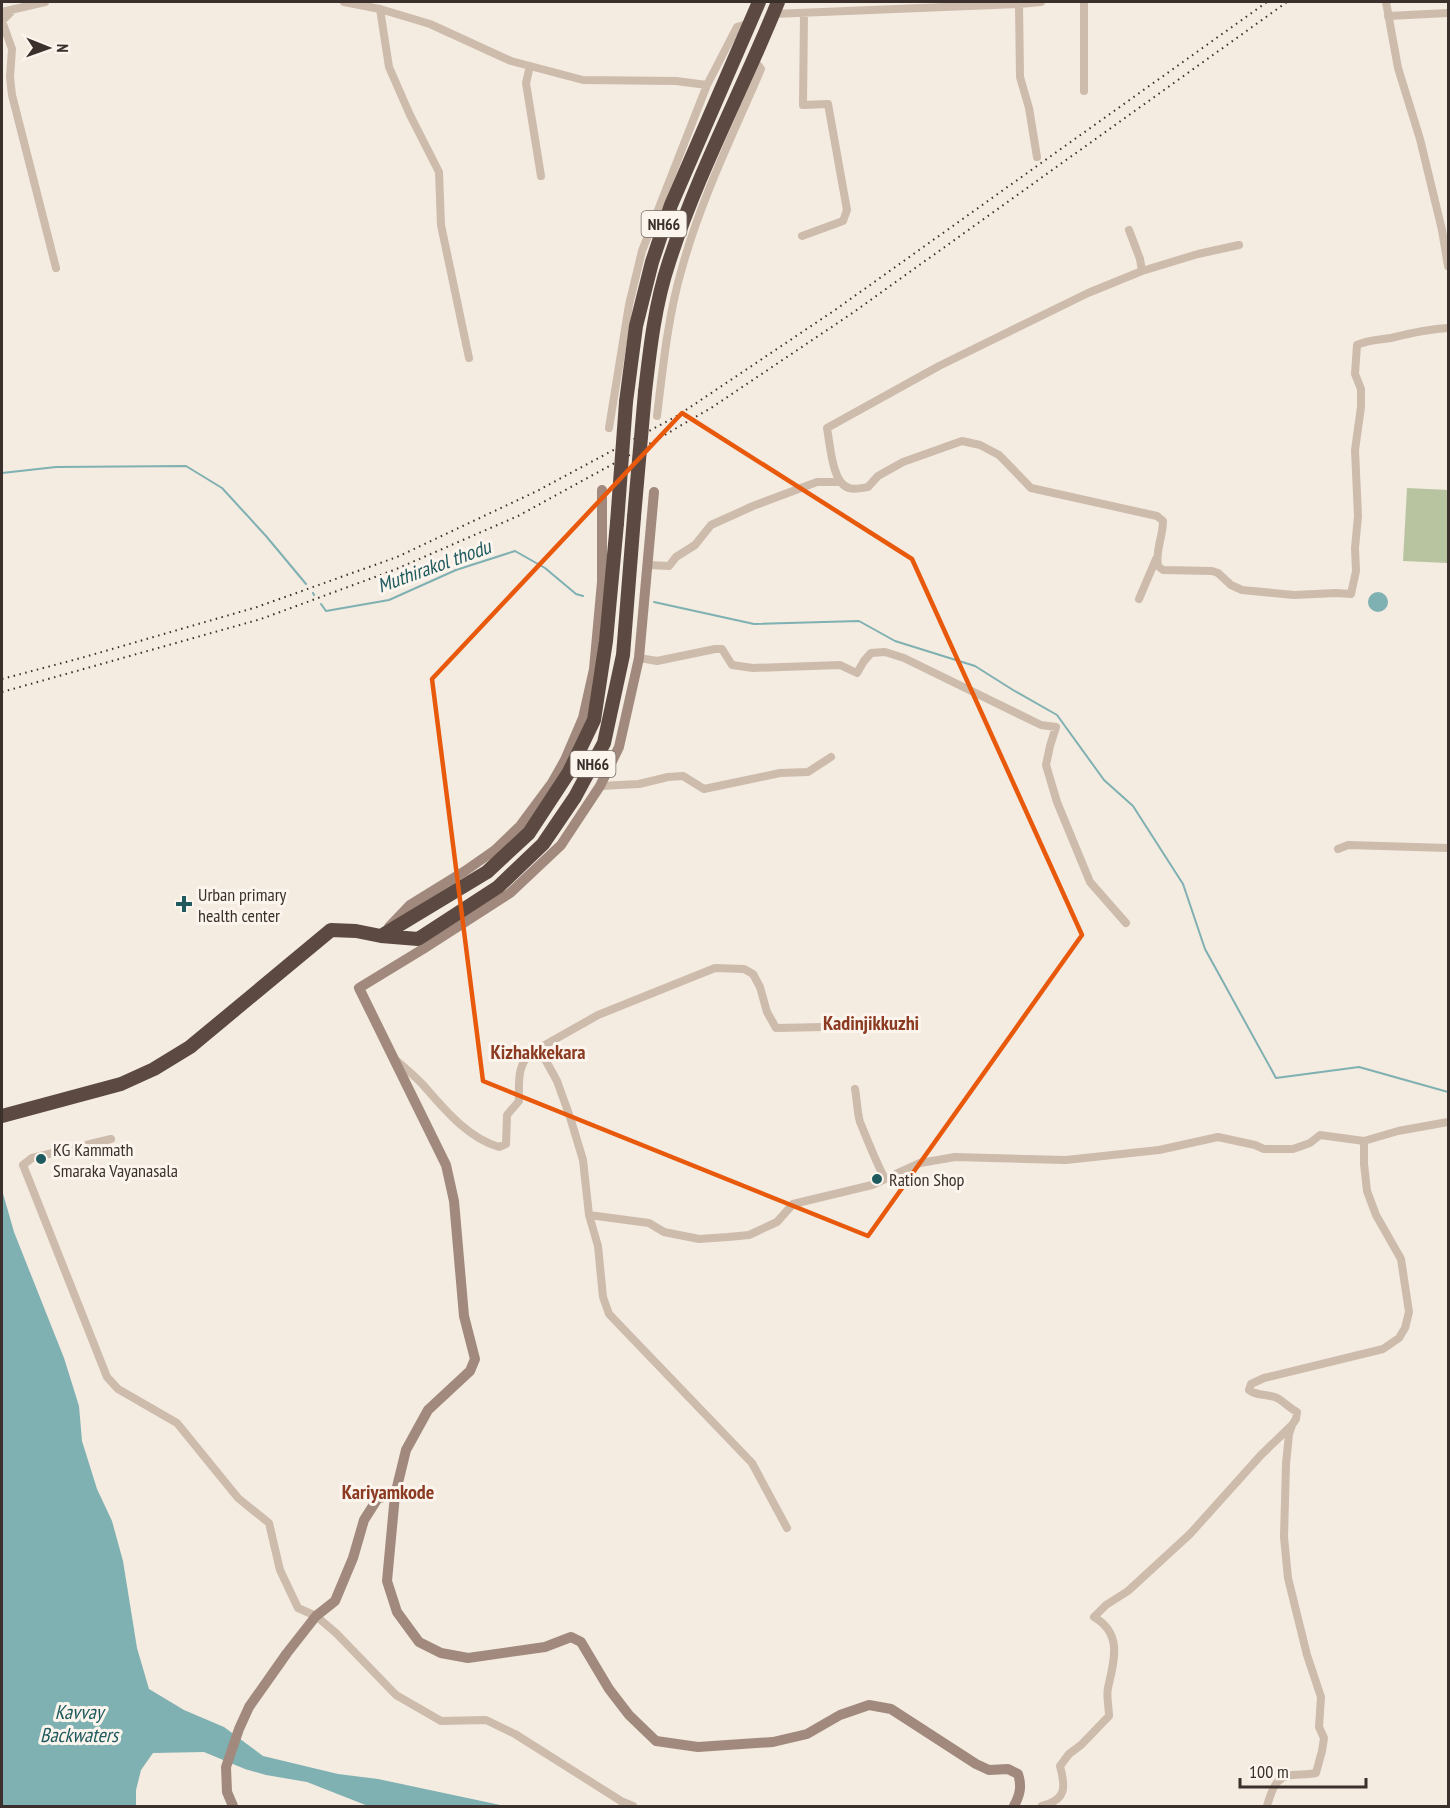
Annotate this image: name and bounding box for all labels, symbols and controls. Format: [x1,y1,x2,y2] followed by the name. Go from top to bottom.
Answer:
[18,18,78,78] north arrow
[53,44,73,53] text: N
[642,211,686,237] road number: NH66
[374,533,496,599] water label: Muthirakol thodu
[570,751,616,777] road number: NH66
[198,883,287,927] place label: Urban primary health center
[175,895,193,913] marker: Urban primary health center
[823,1010,919,1036] district label: Kadinjikkuzhi
[490,1039,586,1065] district label: Kizhakkekara
[53,1138,178,1182] place label: KG Kammath Smaraka Vayanasala
[34,1152,48,1166] marker: KG Kammath Smaraka Vayanasala
[889,1168,965,1191] place label: Ration Shop
[870,1172,884,1186] marker: Ration Shop
[342,1479,434,1505] district label: Kariyamkode
[40,1699,120,1748] water label: Kavvay Backwaters
[1240,1751,1366,1789] scale bar
[1249,1760,1289,1783] text: 100 m

